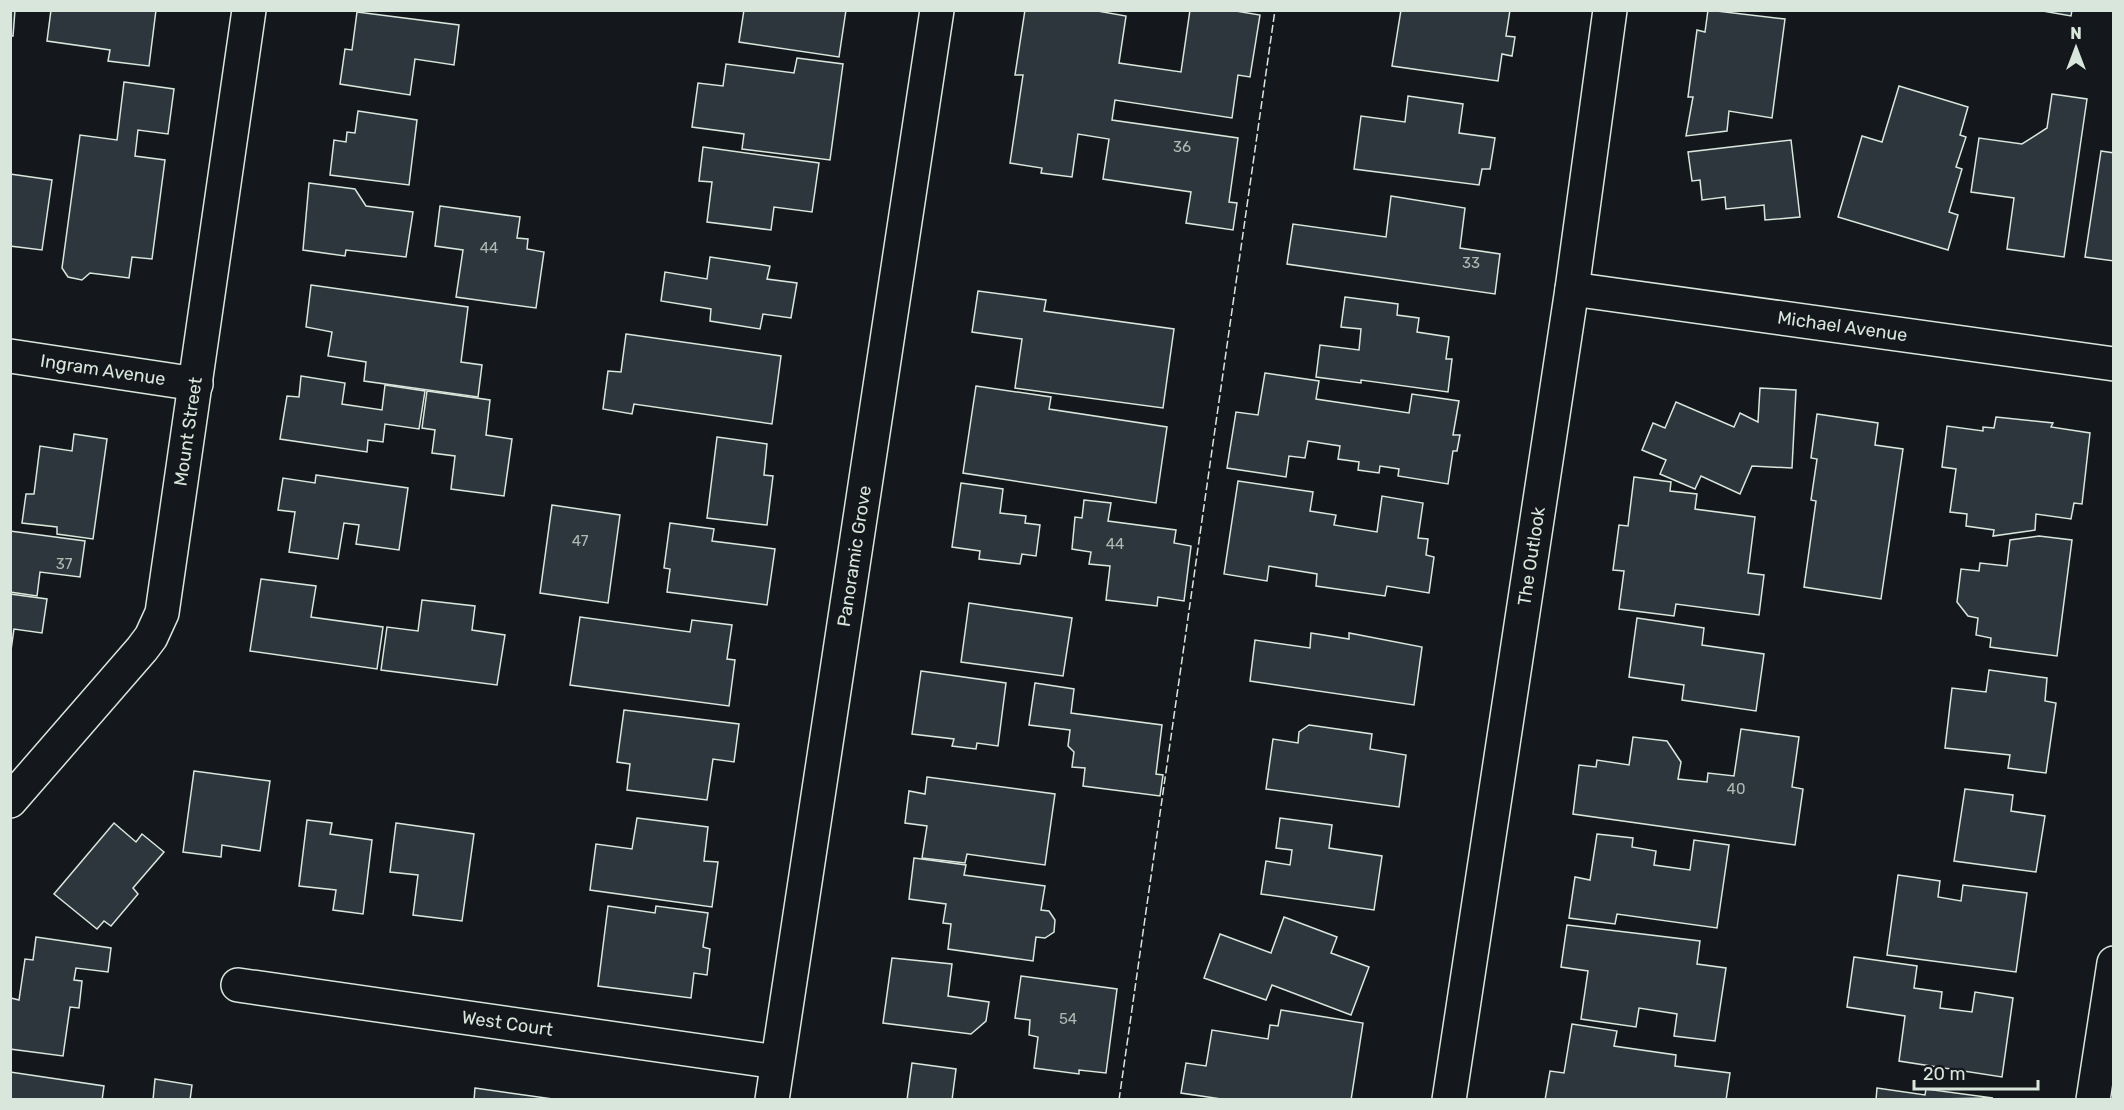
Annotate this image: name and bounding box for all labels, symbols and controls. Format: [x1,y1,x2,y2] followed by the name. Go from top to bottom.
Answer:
[2046,18,2106,78] north arrow
[2070,24,2082,43] text: N
[1173,138,1191,156] house number: 36
[480,239,498,257] house number: 44
[1462,254,1480,272] house number: 33
[1776,307,1909,346] street label: Michael Avenue
[39,350,167,390] street label: Ingram Avenue
[169,376,207,488] street label: Mount Street
[833,484,876,628] street label: Panoramic Grove
[1513,504,1550,607] street label: The Outlook
[572,532,589,550] house number: 47
[1106,535,1124,553] house number: 44
[56,555,73,573] house number: 37
[1727,780,1745,798] house number: 40
[460,1006,554,1041] street label: West Court
[1059,1010,1077,1028] house number: 54
[1914,1053,2038,1091] scale bar
[1923,1063,1965,1085] text: 20 m

